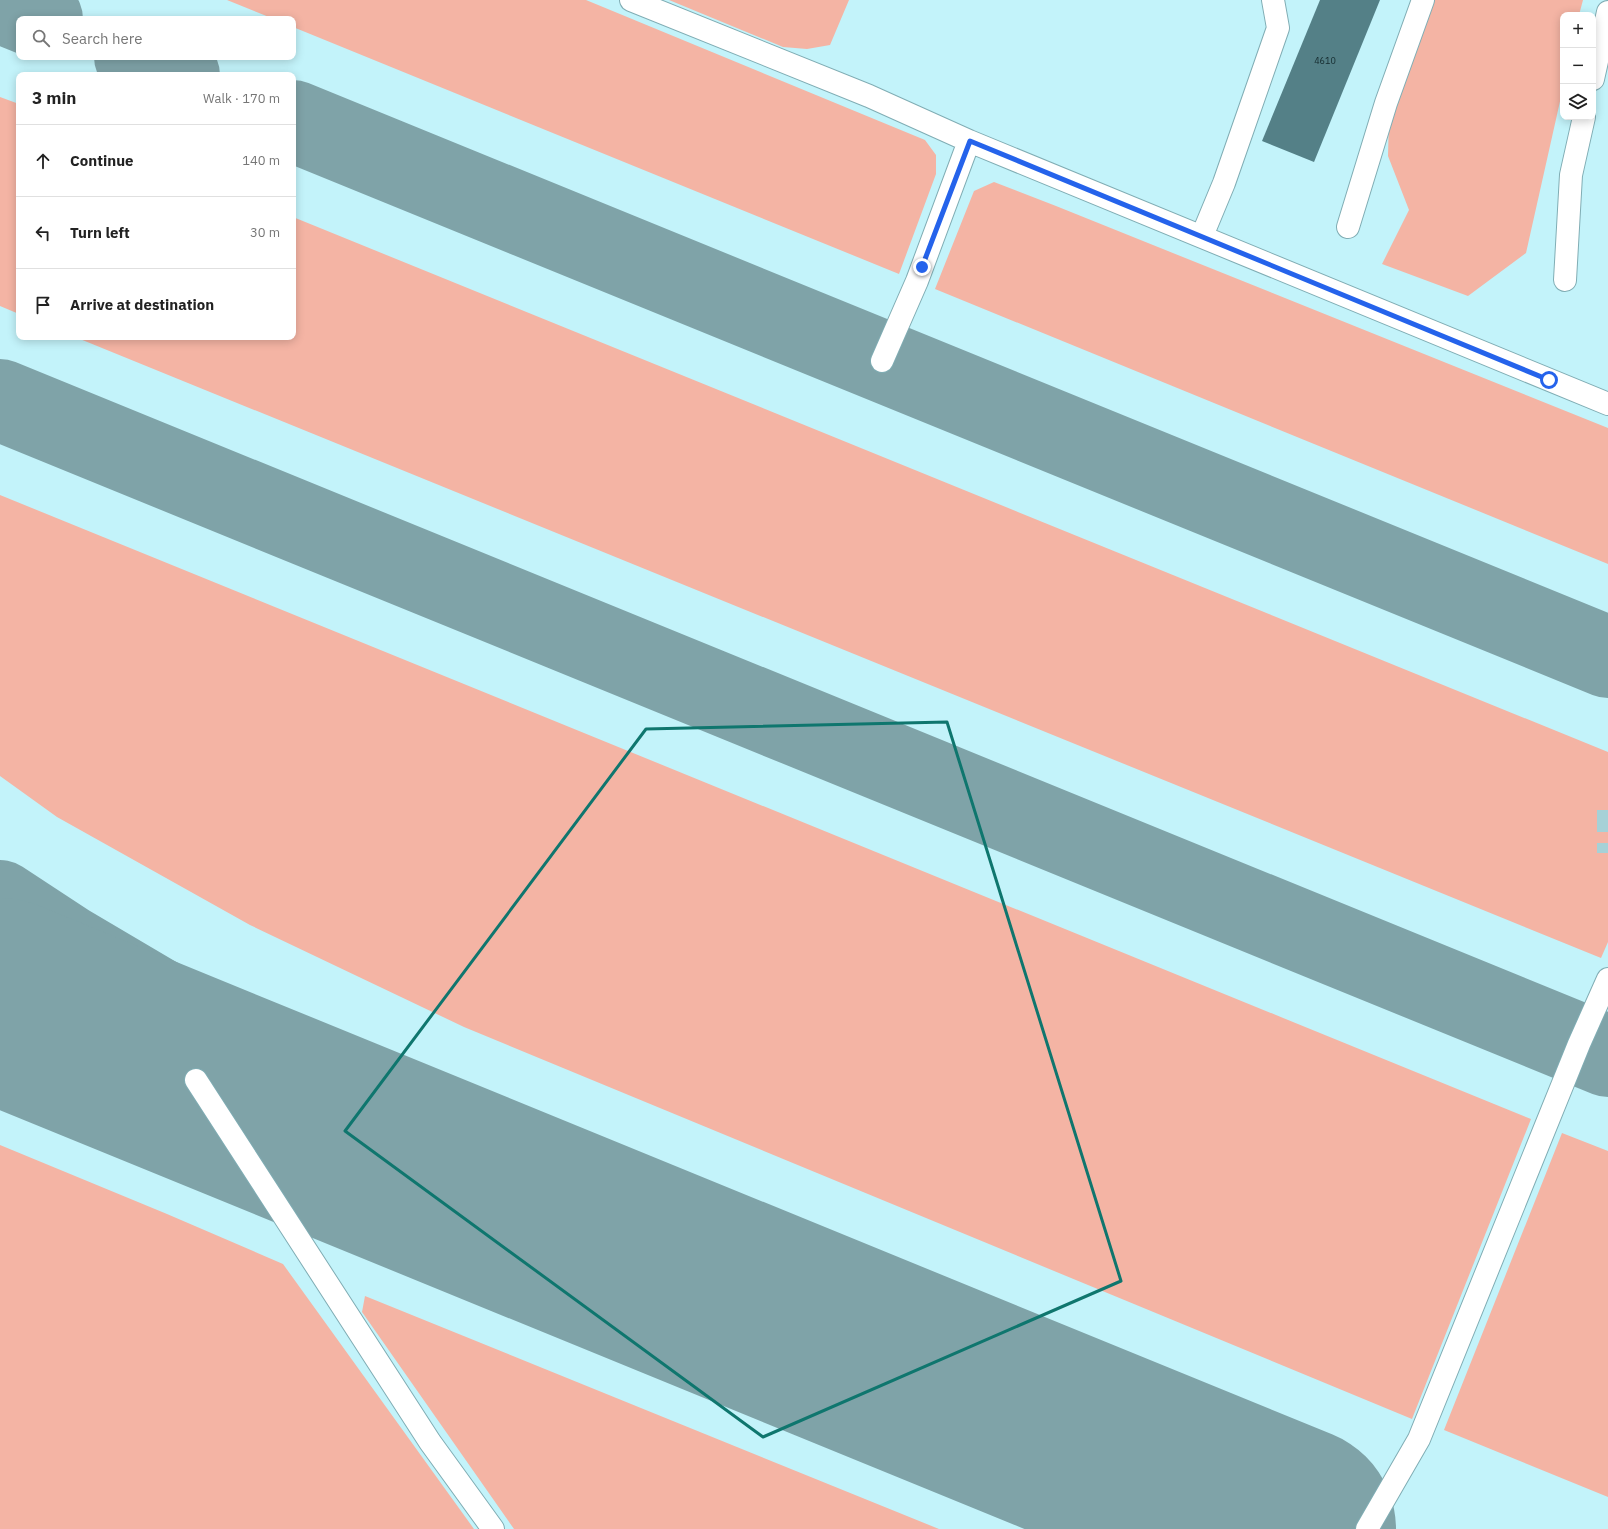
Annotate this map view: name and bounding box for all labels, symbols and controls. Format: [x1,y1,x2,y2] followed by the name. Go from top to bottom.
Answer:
[1560,12,1596,120] map controls
[1560,12,1596,48] button: +
[16,16,296,60] search box
[30,27,52,49] icon: search
[62,29,142,48] text: Search here
[1560,48,1596,84] button: −
[1314,55,1336,66] house number: 4610
[1560,84,1596,120] button: layers
[32,87,76,109] text: 3 min
[203,90,280,107] text: Walk · 170 m
[32,150,54,172] icon: ahead
[70,151,134,170] text: Continue
[242,152,280,169] text: 140 m
[32,222,54,244] icon: left
[70,223,130,242] text: Turn left
[250,224,280,241] text: 30 m
[913,258,931,276] route end
[32,294,54,316] icon: arrive
[70,295,214,314] text: Arrive at destination
[1540,371,1558,389] route start

